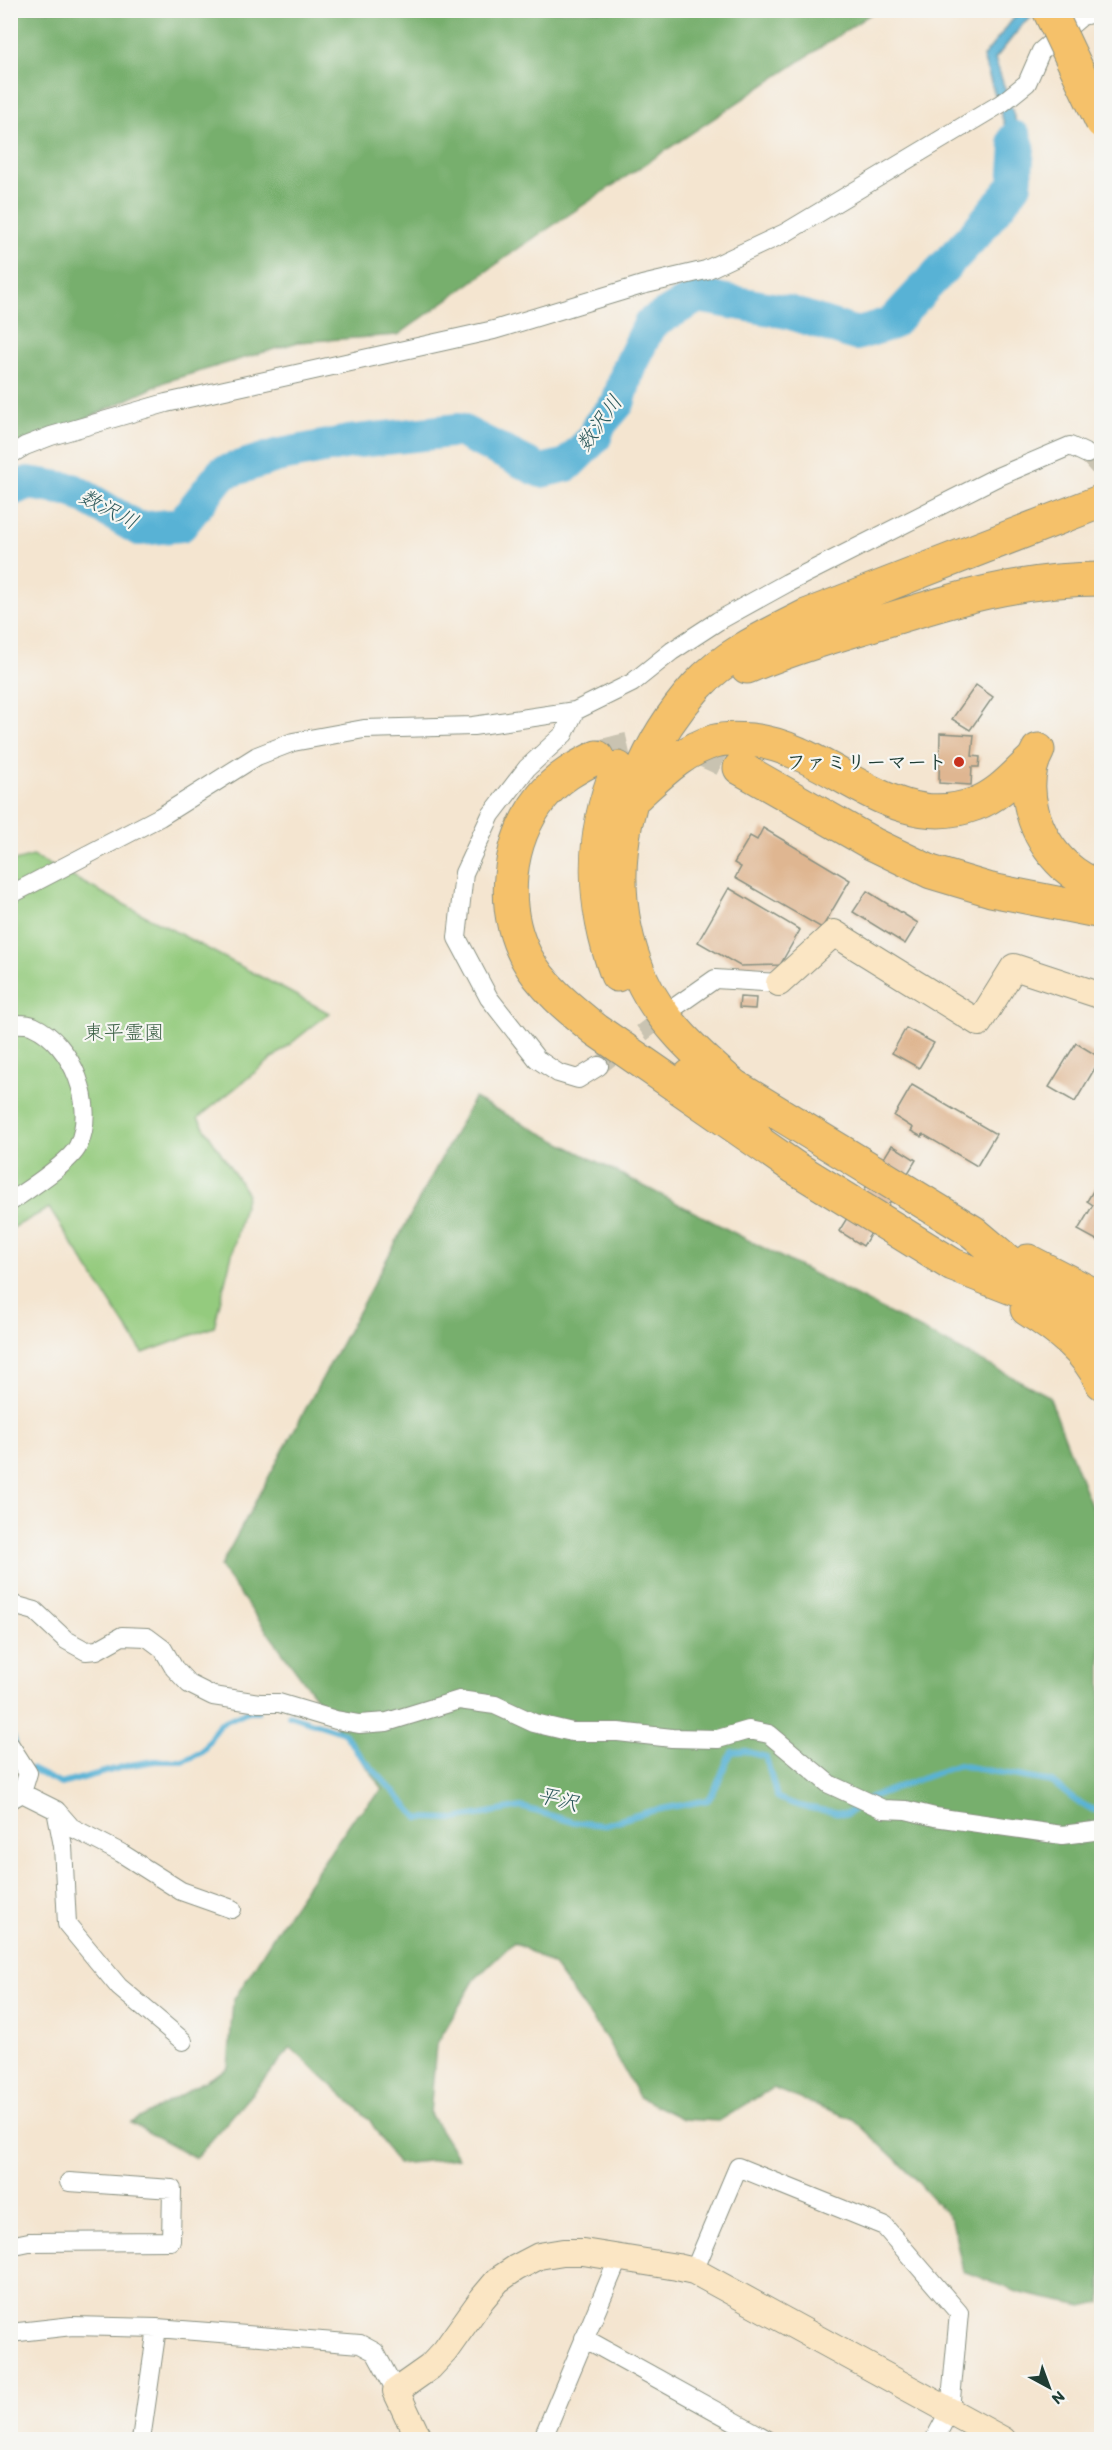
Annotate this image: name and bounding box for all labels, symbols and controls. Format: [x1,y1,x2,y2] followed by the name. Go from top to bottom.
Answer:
[570,390,627,456] water label: 数沢川
[76,483,143,534] water label: 数沢川
[786,750,947,774] place label: ファミリーマート
[952,755,966,769] marker: ファミリーマート
[84,1020,164,1044] park label: 東平霊園
[535,1781,582,1816] water label: 平沢
[1019,2357,1079,2417] north arrow
[1048,2387,1069,2409] text: N

